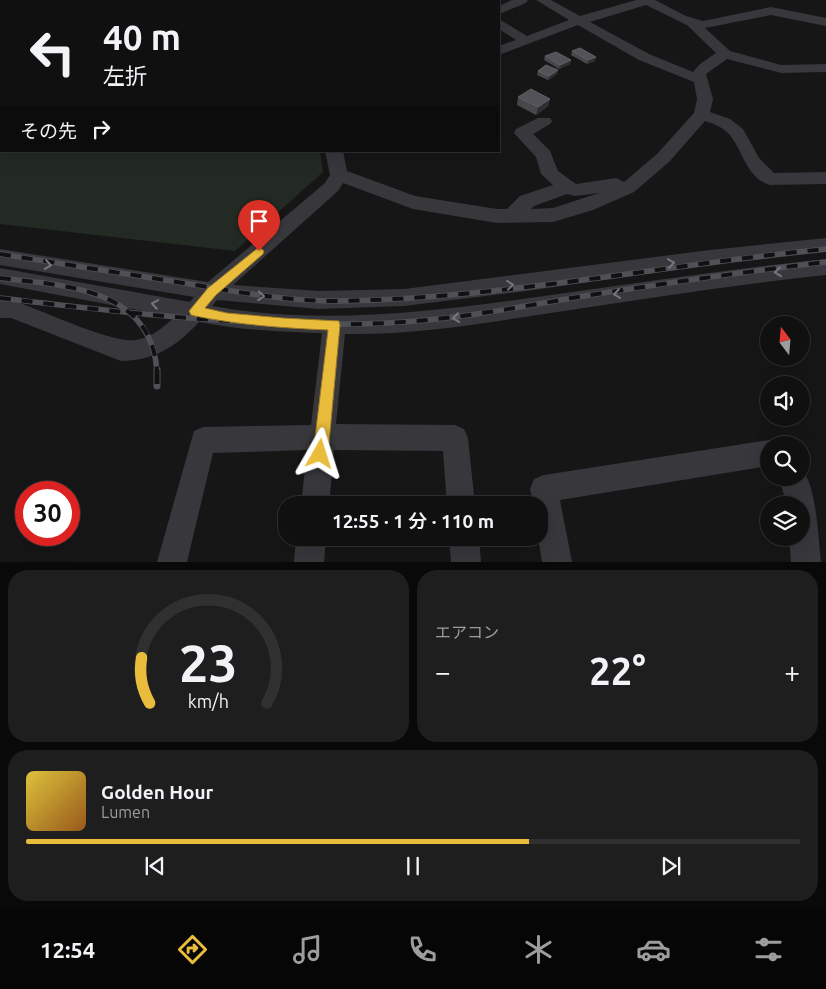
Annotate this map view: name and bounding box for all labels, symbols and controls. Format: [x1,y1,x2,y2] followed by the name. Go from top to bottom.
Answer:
[103,17,181,57] text: 40 m
[20,20,85,85] icon: left
[103,63,147,88] text: 左折
[87,115,115,143] icon: right
[20,120,77,142] text: その先
[238,200,280,251] pin
[245,207,273,235] icon: arrive
[667,258,675,269] one-way arrow
[44,259,52,269] one-way arrow
[773,266,781,277] one-way arrow
[506,280,514,291] one-way arrow
[612,289,621,299] one-way arrow
[257,290,265,301] one-way arrow
[151,299,160,310] one-way arrow
[451,312,460,322] one-way arrow
[760,316,810,366] north arrow
[760,316,810,546] map controls
[760,376,810,426] button: sound
[293,427,345,479] position arrow
[760,436,810,486] button: search
[15,481,80,546] speed limit sign: 30
[760,496,810,546] button: layers
[332,510,494,532] text: 12:55 · 1 分 · 110 m
[435,623,499,641] text: エアコン
[179,634,238,692] text: 23
[589,650,646,692] text: 22°
[435,656,451,687] text: −
[784,656,800,687] text: +
[188,691,229,711] text: km/h
[101,781,213,803] text: Golden Hour
[101,803,150,821] text: Lumen
[141,852,169,880] icon: previous
[399,852,427,880] icon: pause
[657,852,685,880] icon: next
[175,932,210,967] icon: directions
[290,932,325,967] icon: music
[405,932,440,967] icon: phone
[521,932,556,967] icon: climate
[636,932,671,967] icon: car
[751,932,786,967] icon: filters
[40,937,95,962] text: 12:54

